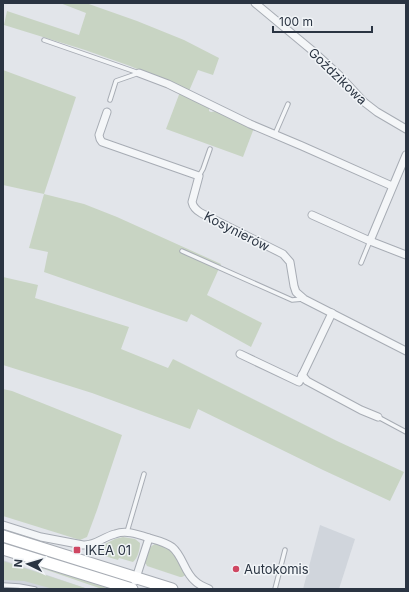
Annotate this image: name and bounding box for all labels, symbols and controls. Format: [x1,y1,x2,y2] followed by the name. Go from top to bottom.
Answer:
[273,8,372,34] scale bar
[279,14,313,29] text: 100 m
[305,44,371,108] street label: Goździkowa
[202,208,273,255] street label: Kosynierów
[85,542,131,558] place label: IKEA 01
[8,544,48,584] north arrow
[72,545,82,555] marker: IKEA 01
[11,558,25,568] text: N
[244,561,309,577] place label: Autokomis
[231,564,241,574] marker: Autokomis

